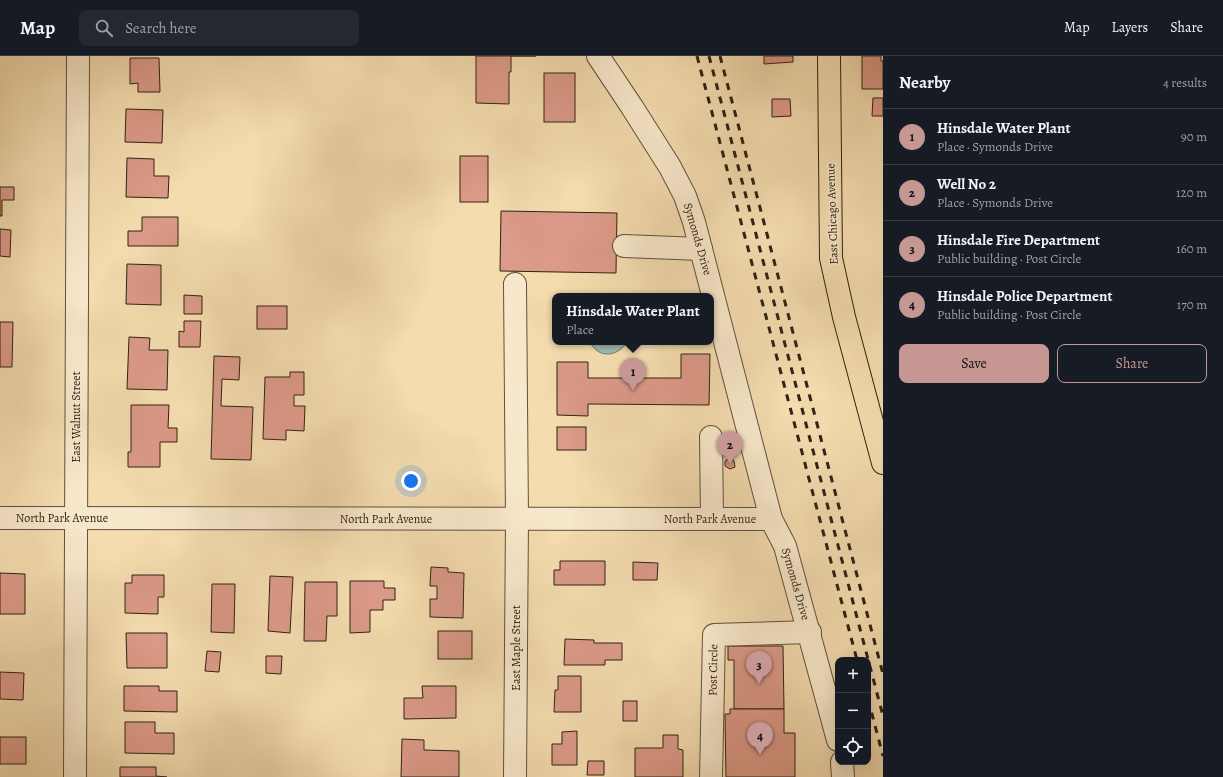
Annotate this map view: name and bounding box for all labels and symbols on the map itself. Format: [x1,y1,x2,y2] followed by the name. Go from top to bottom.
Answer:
[822,163,842,265] street label: East Chicago Avenue
[680,201,716,277] street label: Symonds Drive
[620,358,646,391] pin: 1
[68,371,84,463] street label: East Walnut Street
[717,431,743,464] pin: 2
[401,471,421,491] your location
[16,510,108,526] street label: North Park Avenue
[340,511,432,527] street label: North Park Avenue
[664,511,756,527] street label: North Park Avenue
[778,546,814,622] street label: Symonds Drive
[508,605,524,691] street label: East Maple Street
[705,644,721,696] street label: Post Circle
[746,651,772,684] pin: 3
[747,722,773,755] pin: 4

